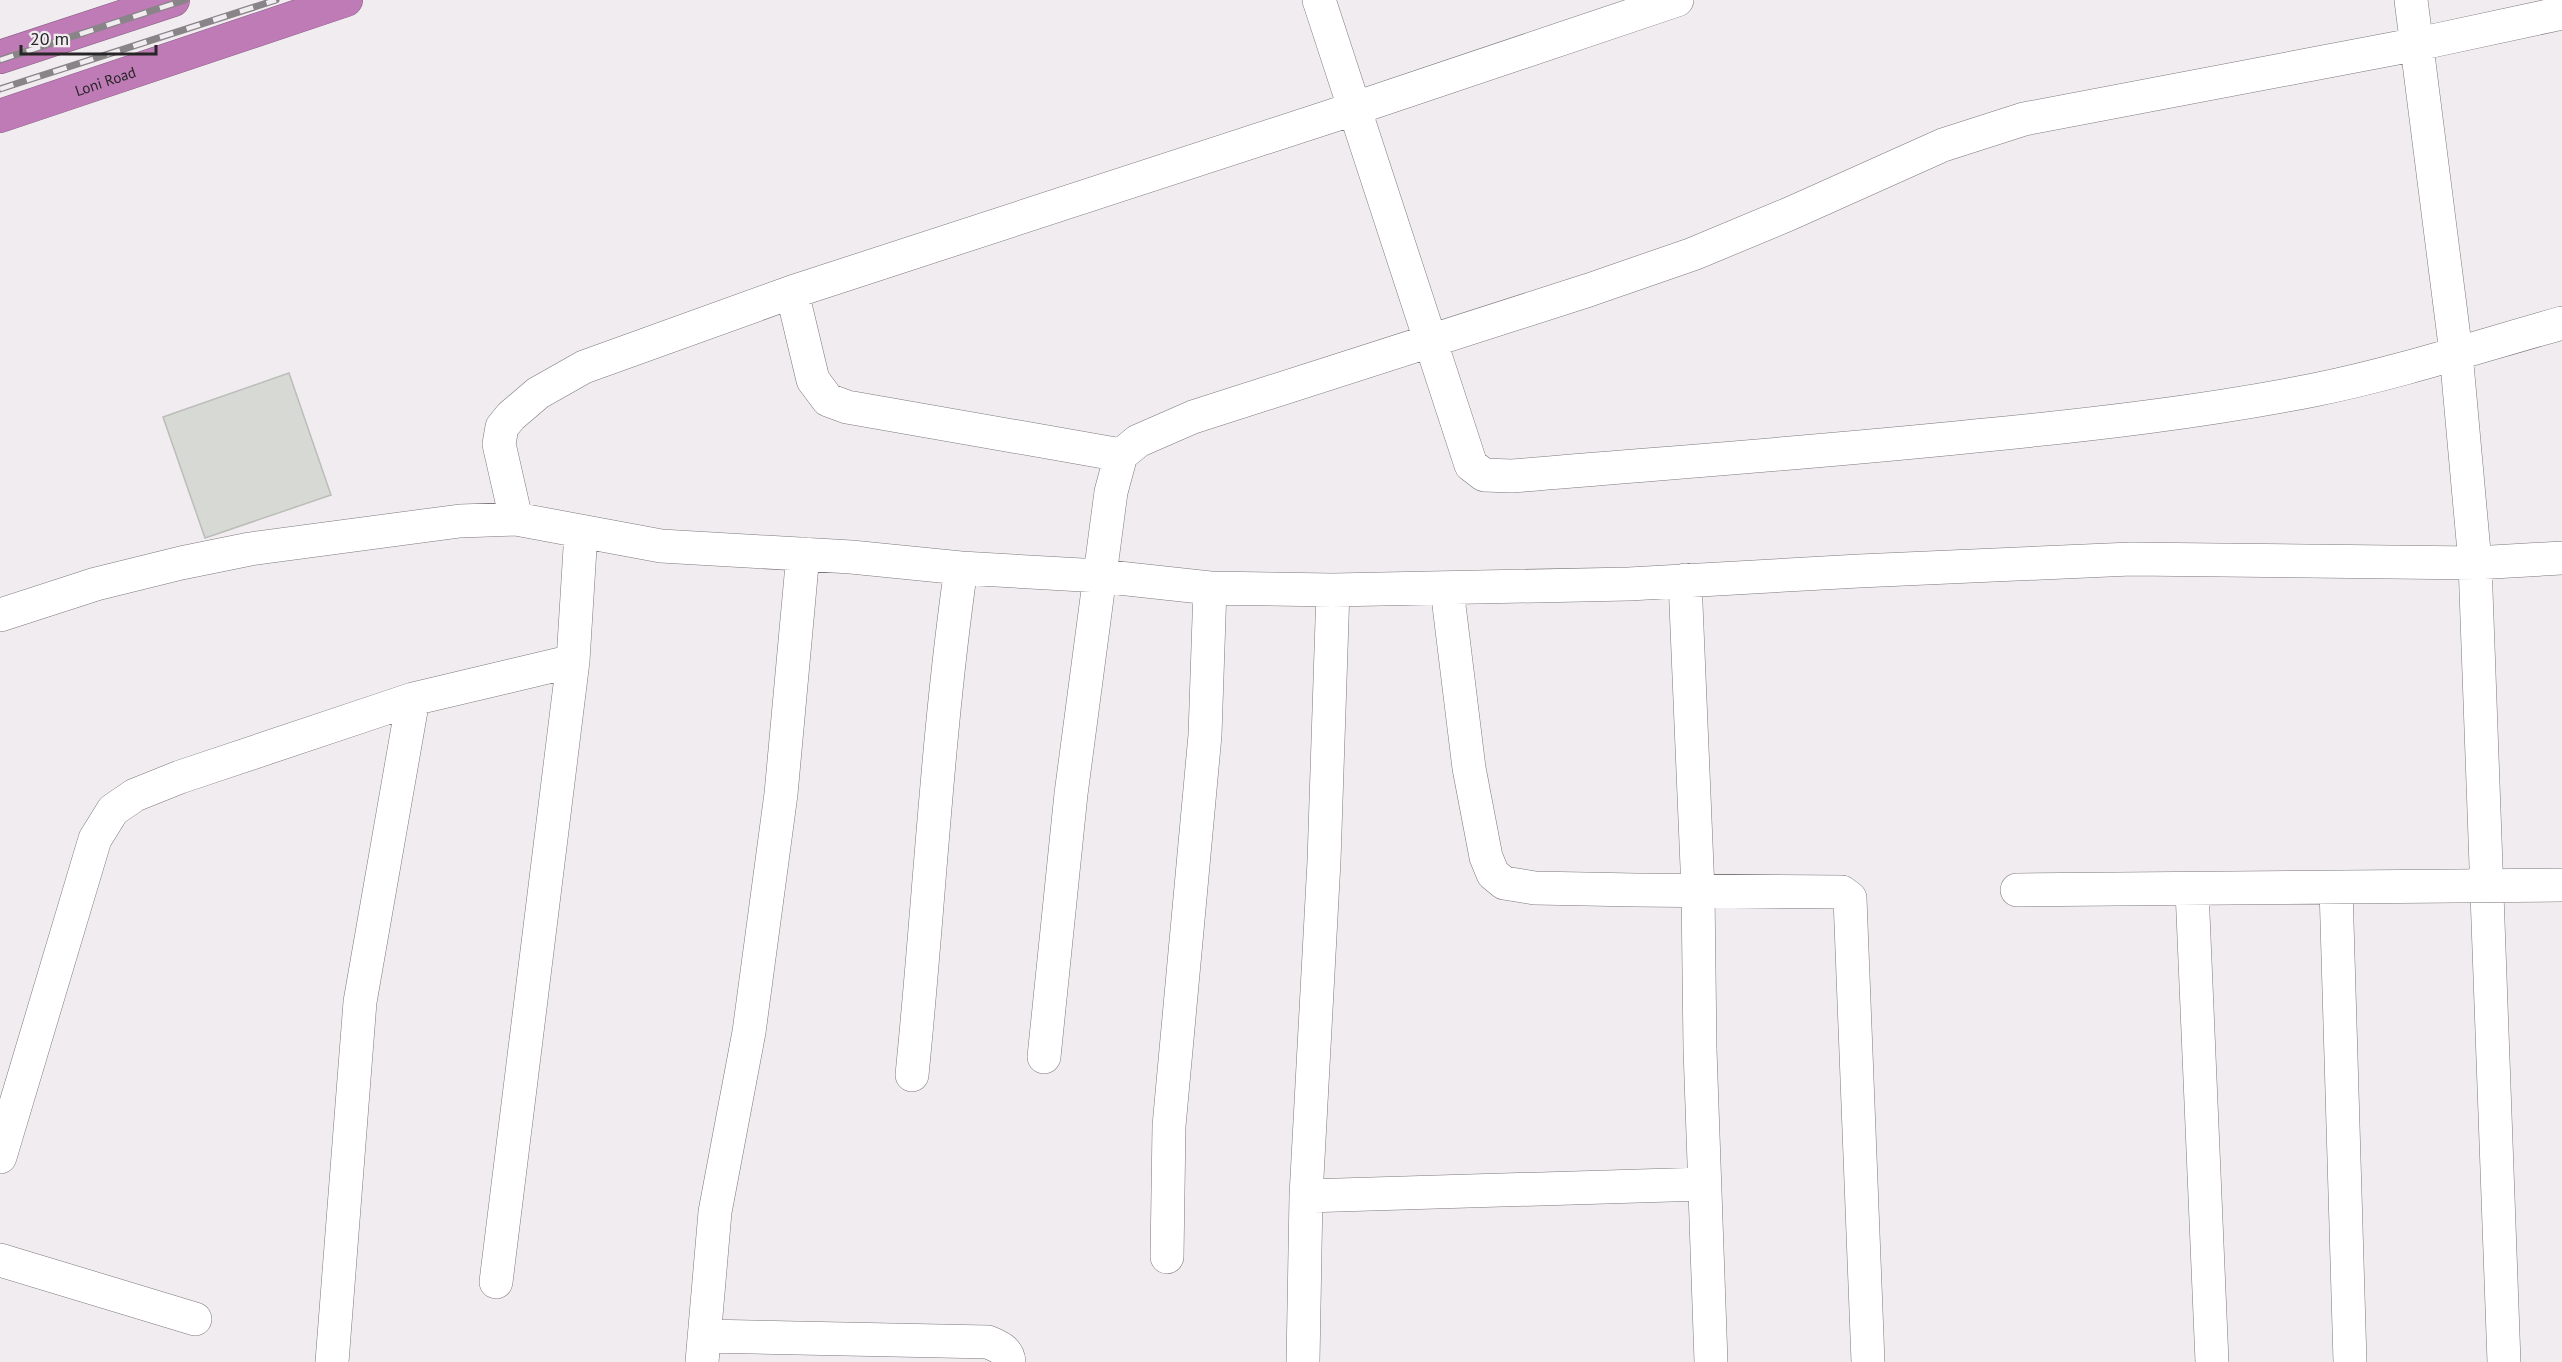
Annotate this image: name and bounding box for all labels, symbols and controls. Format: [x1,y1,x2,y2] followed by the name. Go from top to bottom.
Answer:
[21,18,156,56] scale bar
[30,27,69,50] text: 20 m
[72,62,138,100] street label: Loni Road

